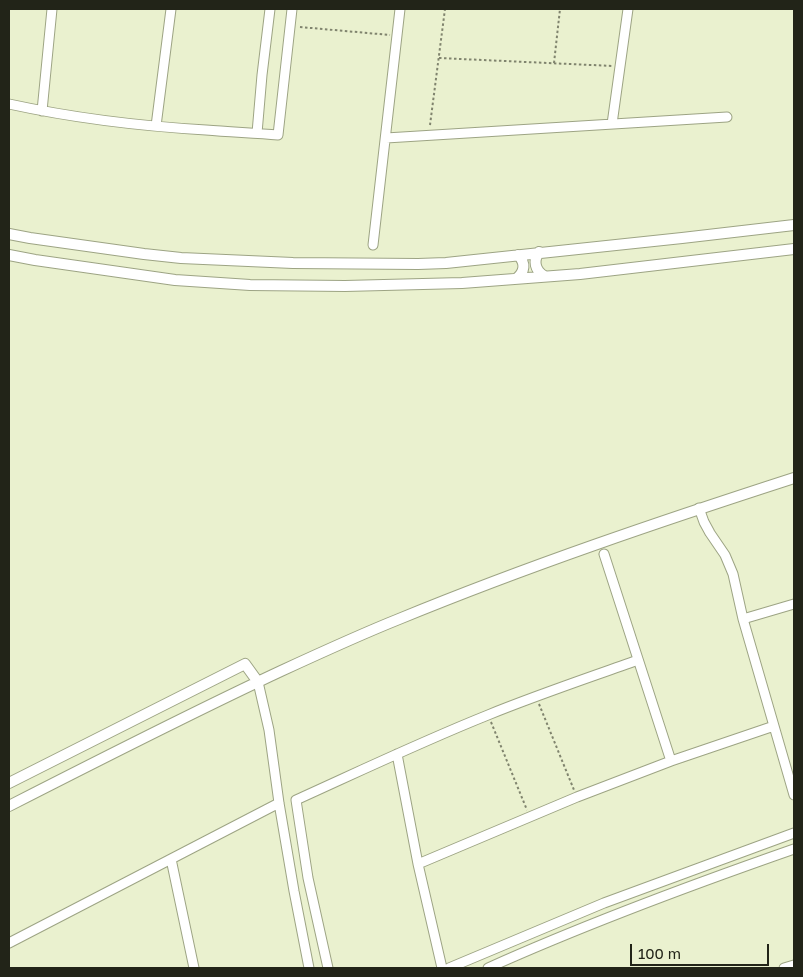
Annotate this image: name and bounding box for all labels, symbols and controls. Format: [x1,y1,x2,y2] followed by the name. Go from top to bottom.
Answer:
[633,934,772,966] scale bar
[638,944,681,962] text: 100 m

